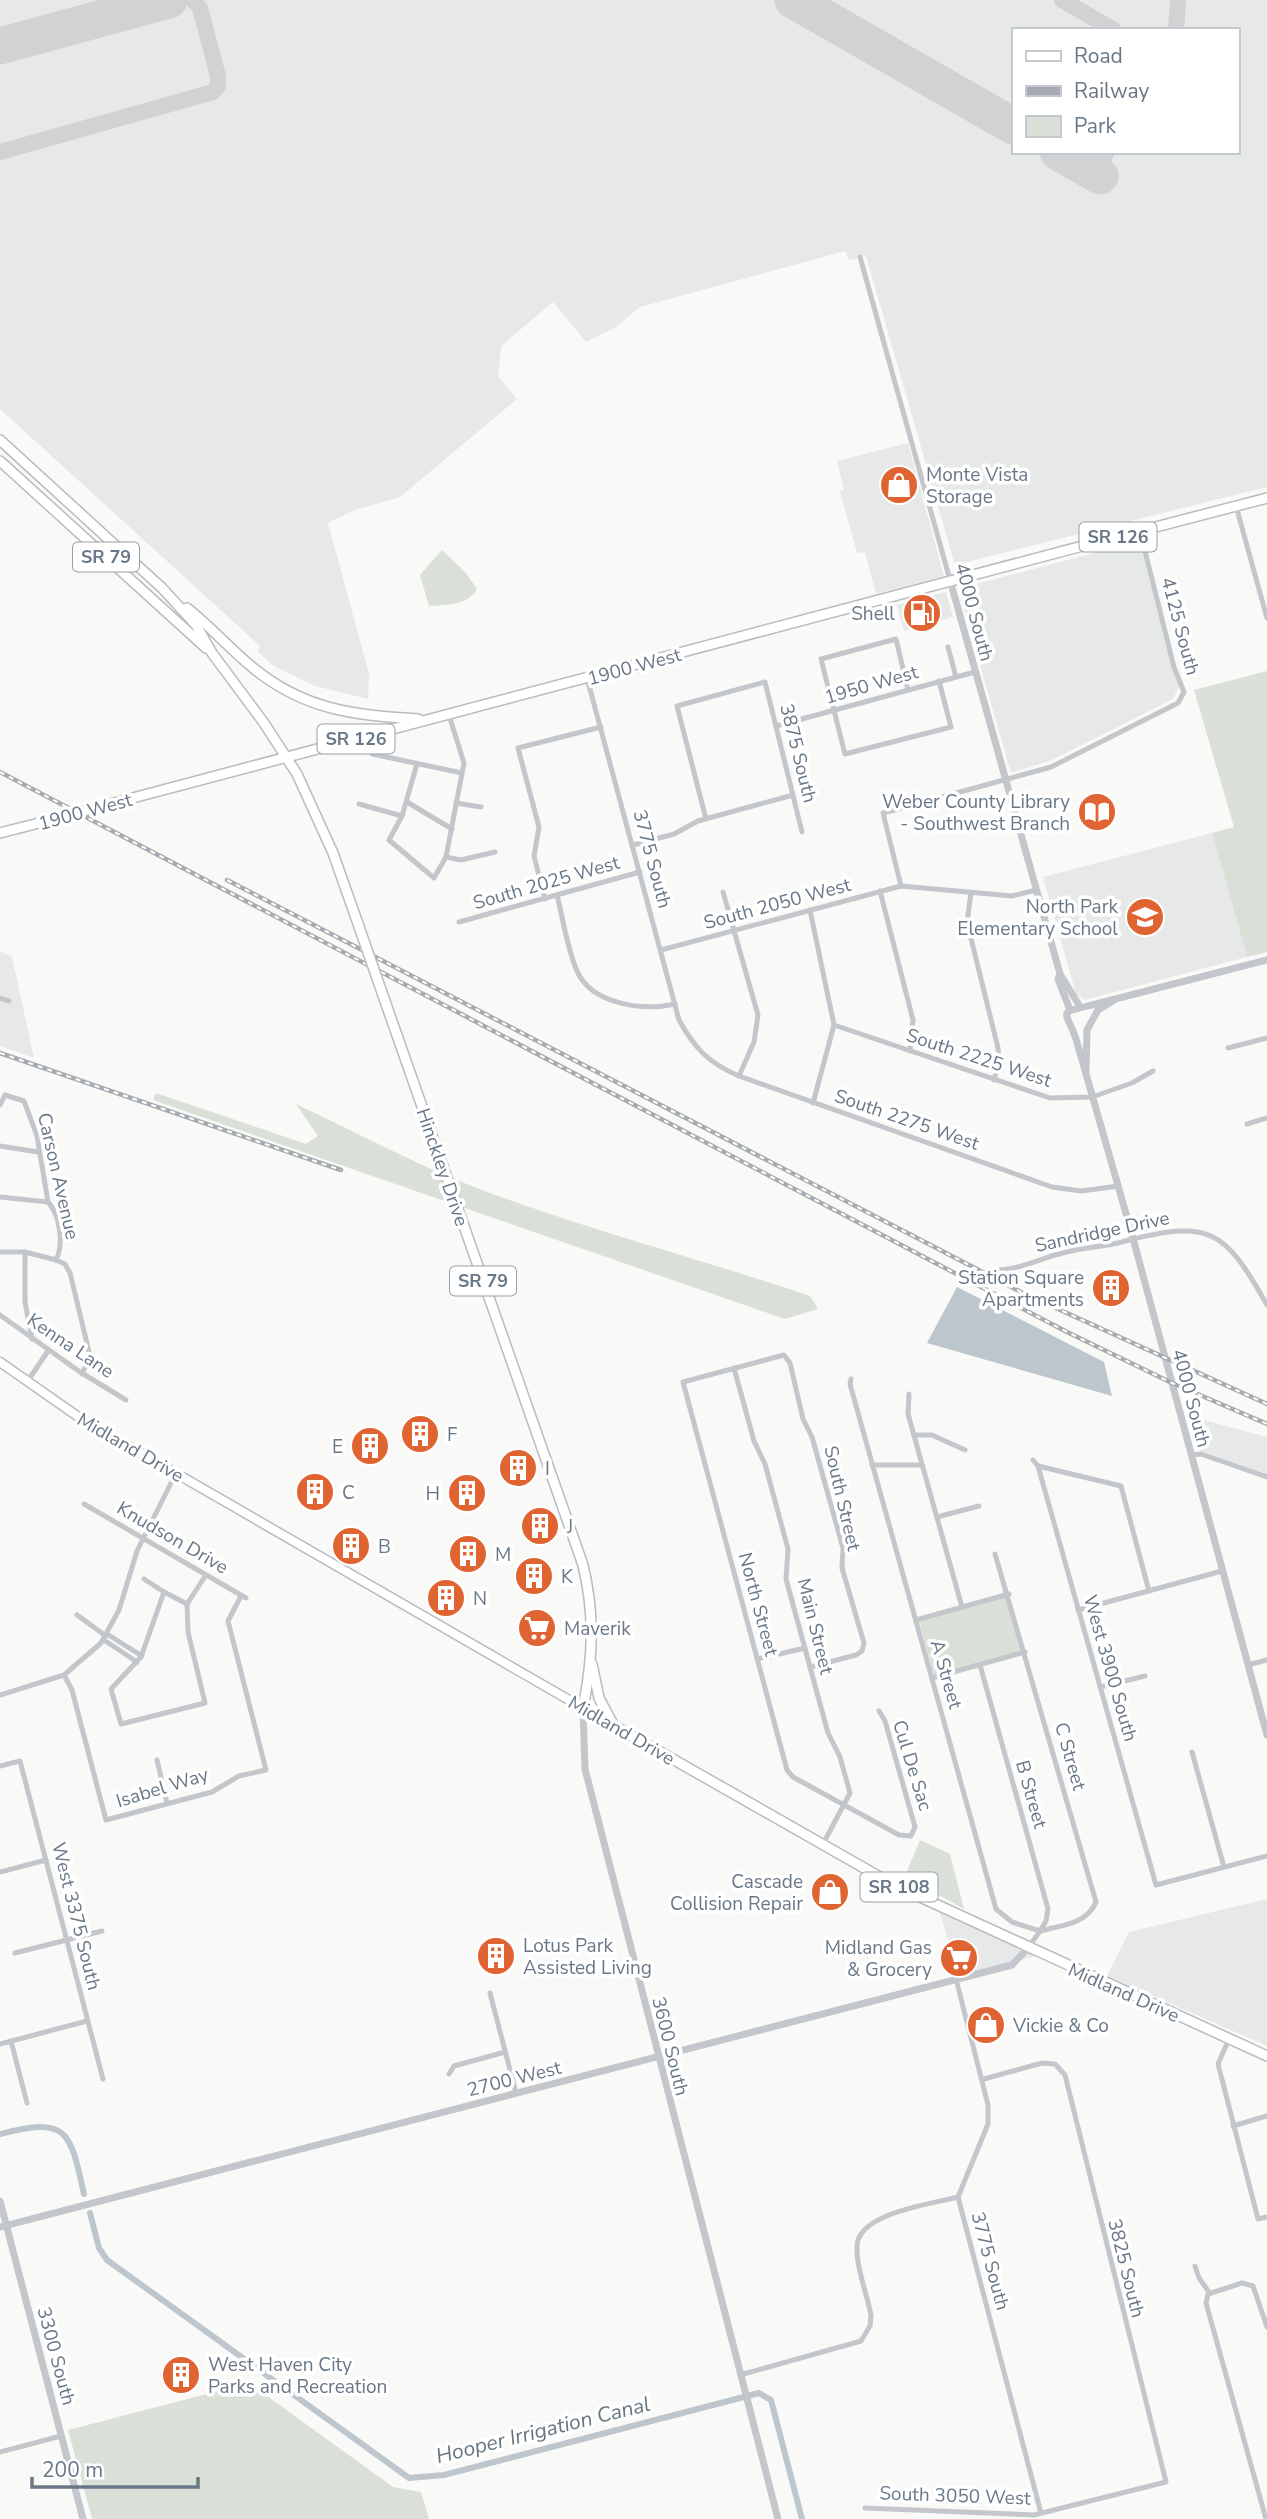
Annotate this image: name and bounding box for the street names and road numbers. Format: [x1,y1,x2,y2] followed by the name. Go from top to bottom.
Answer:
[1080,522,1156,552] road number: SR 126
[73,542,139,572] road number: SR 79
[948,560,1000,664] street label: 4000 South
[1154,574,1206,678] street label: 4125 South
[584,642,684,692] street label: 1900 West
[822,659,921,711] street label: 1950 West
[773,701,823,805] street label: 3875 South
[318,724,394,754] road number: SR 126
[35,787,135,837] street label: 1900 West
[626,807,678,911] street label: 3775 South
[470,850,623,916] street label: South 2025 West
[701,872,854,936] street label: South 2050 West
[903,1022,1055,1094] street label: South 2225 West
[831,1083,983,1157] street label: South 2275 West
[410,1105,474,1230] street label: Hinckley Drive
[31,1110,85,1242] street label: Carson Avenue
[1032,1205,1172,1259] street label: Sandridge Drive
[450,1266,516,1296] road number: SR 79
[22,1307,119,1384] street label: Kenna Lane
[1165,1346,1217,1450] street label: 4000 South
[72,1407,189,1489] street label: Midland Drive
[817,1443,867,1554] street label: South Street
[112,1495,233,1580] street label: Knudson Drive
[732,1550,784,1659] street label: North Street
[791,1575,840,1677] street label: Main Street
[1077,1592,1143,1745] street label: West 3900 South
[924,1637,968,1712] street label: A Street
[563,1690,680,1772] street label: Midland Drive
[886,1717,938,1814] street label: Cul De Sac
[1048,1719,1092,1794] street label: C Street
[1009,1757,1053,1832] street label: B Street
[113,1762,212,1814] street label: Isabel Way
[45,1840,107,1993] street label: West 3375 South
[860,1872,937,1901] road number: SR 108
[1064,1957,1183,2029] street label: Midland Drive
[645,1994,695,2098] street label: 3600 South
[464,2055,564,2103] street label: 2700 West
[964,2209,1016,2313] street label: 3775 South
[1101,2216,1151,2320] street label: 3825 South
[30,2304,82,2408] street label: 3300 South
[879,2480,1031,2512] street label: South 3050 West

